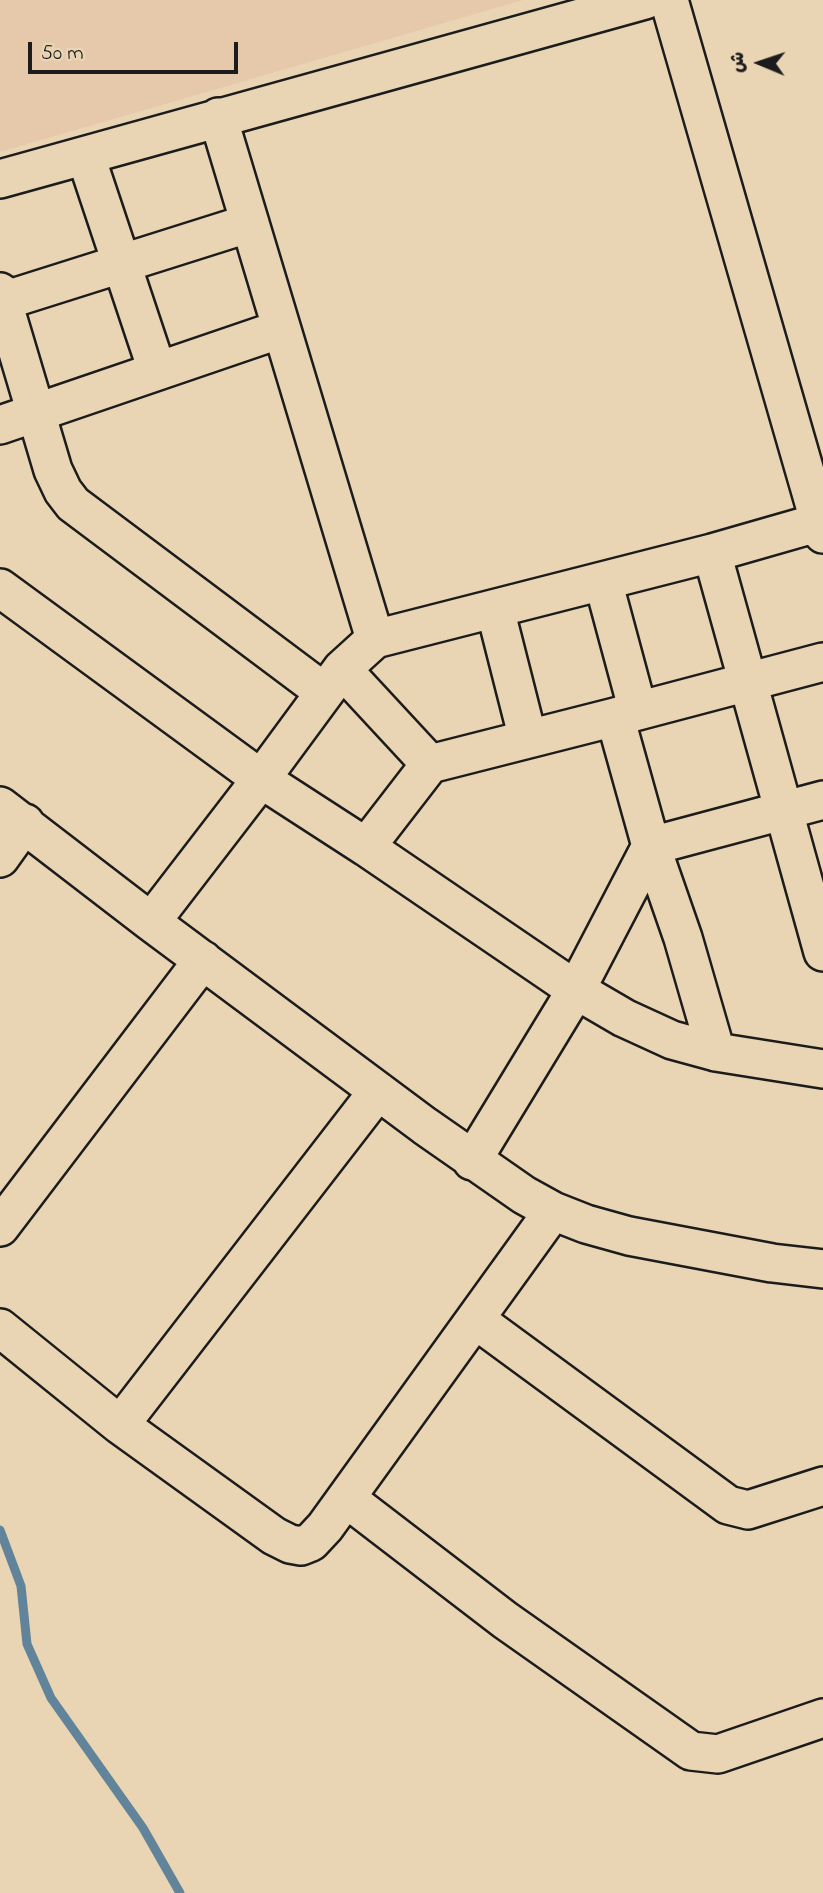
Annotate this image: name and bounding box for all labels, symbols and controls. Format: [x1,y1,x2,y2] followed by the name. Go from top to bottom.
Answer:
[32,28,242,72] scale bar
[725,28,795,98] north arrow
[41,39,84,69] text: 50 m
[725,51,752,73] text: ش

